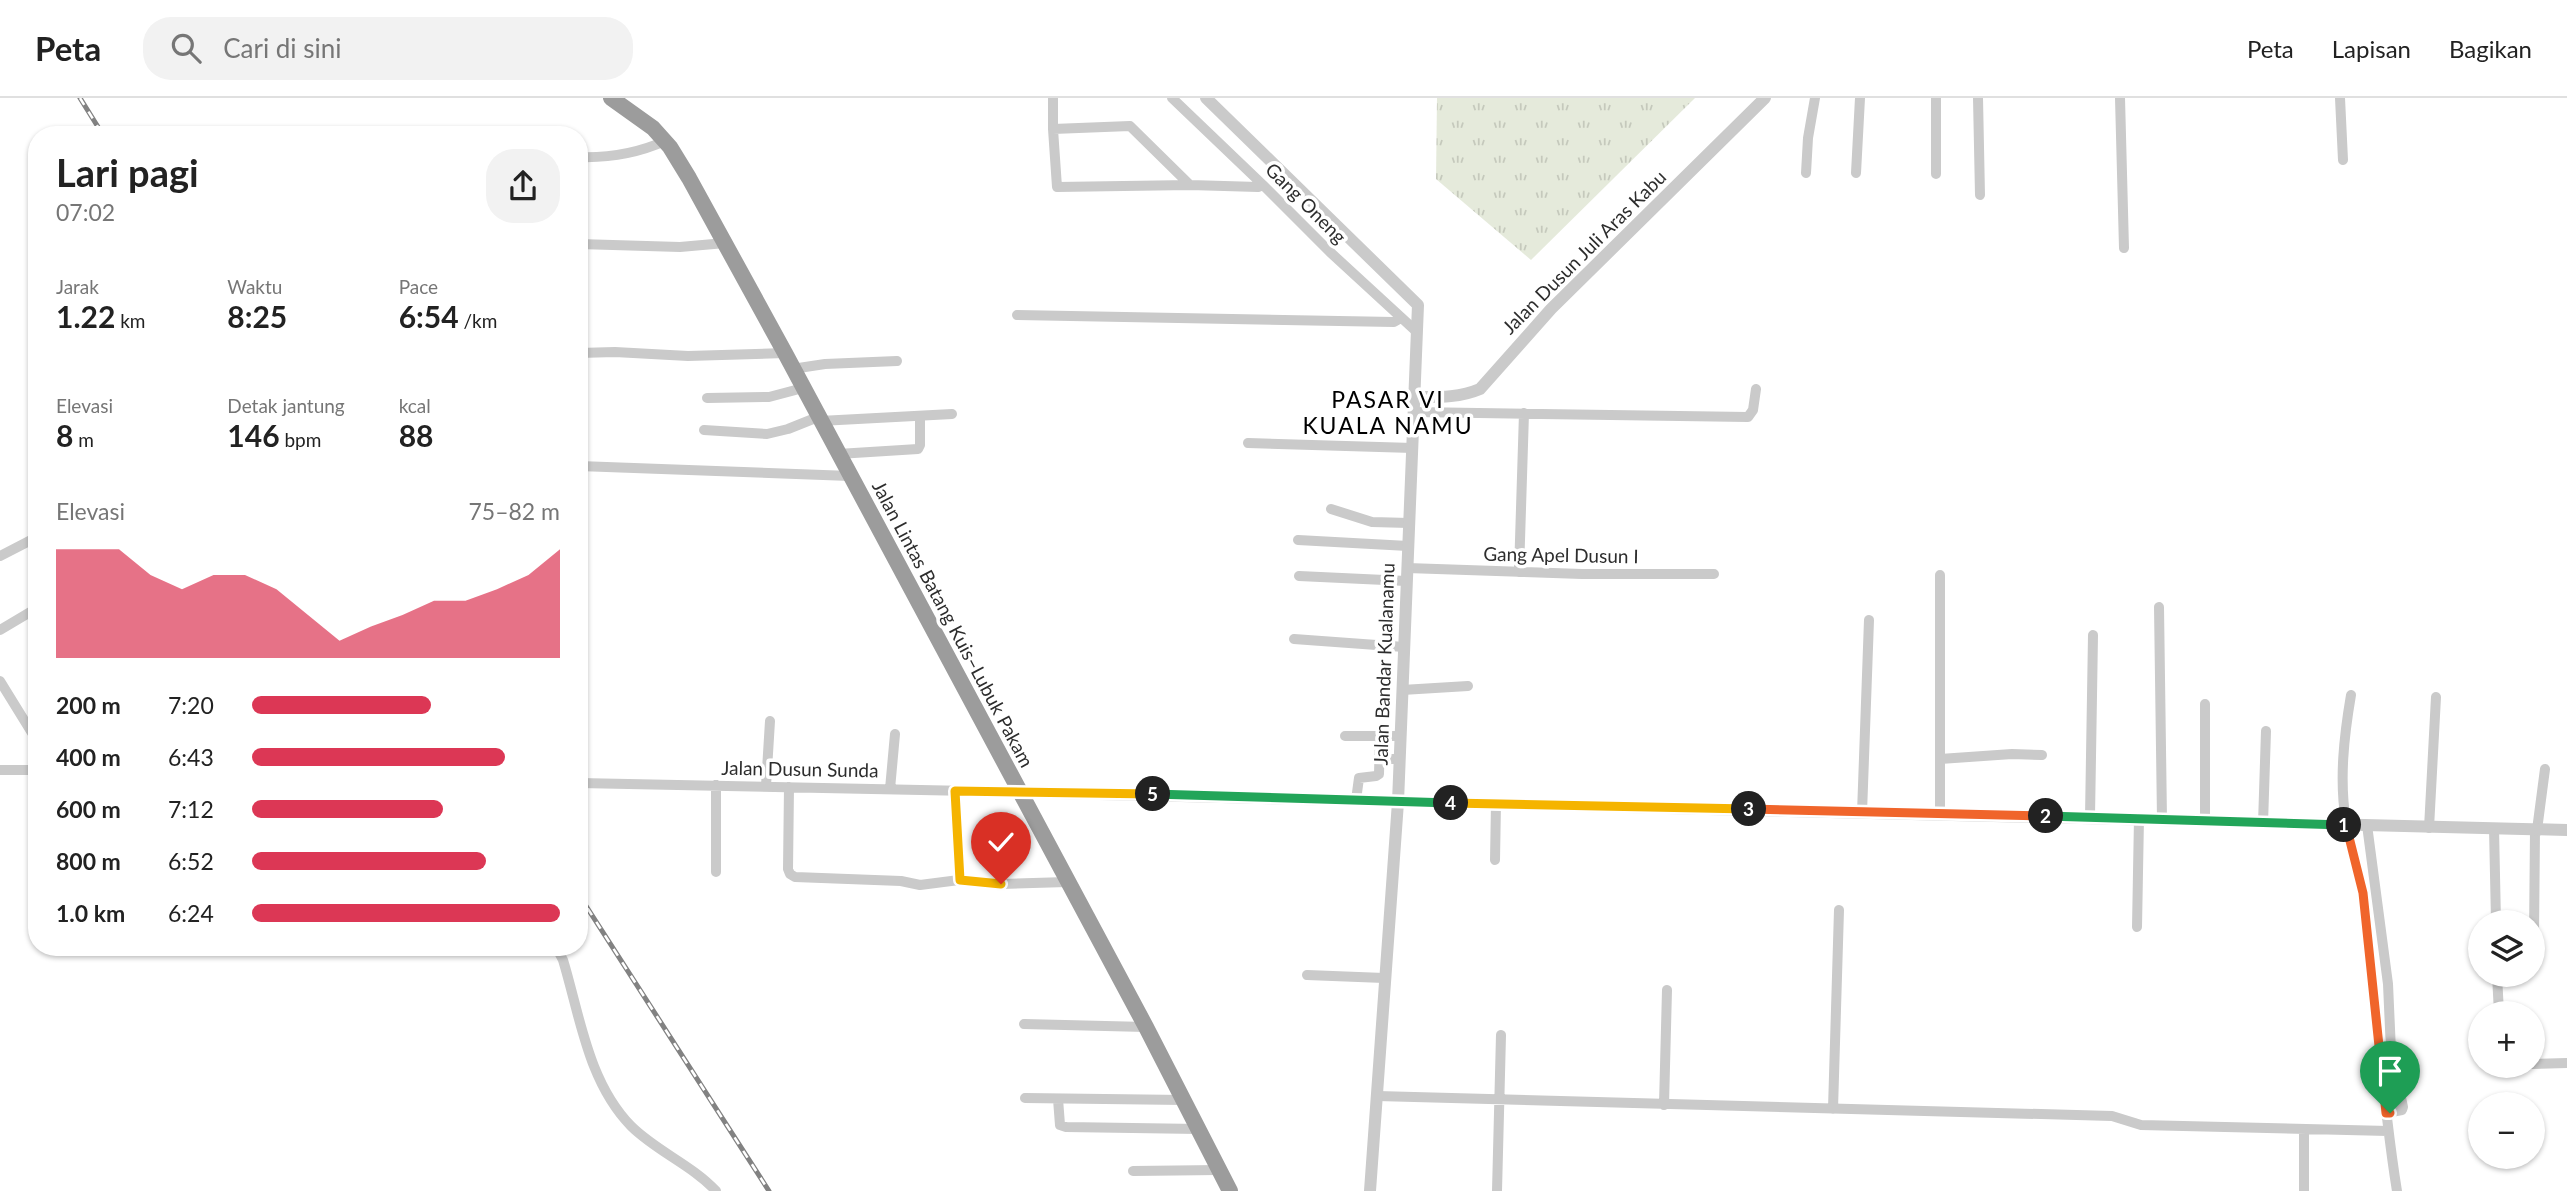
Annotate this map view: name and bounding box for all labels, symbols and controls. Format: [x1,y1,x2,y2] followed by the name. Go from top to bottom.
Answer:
[143,17,633,80] search box
[35,28,101,68] text: Peta
[167,29,205,67] icon: search
[223,32,342,64] text: Cari di sini
[2247,34,2294,63] text: Peta
[2332,34,2411,63] text: Lapisan
[2449,34,2532,63] text: Bagikan
[56,149,199,195] text: Lari pagi
[486,149,560,223] button: share
[1261,157,1352,248] street label: Gang Oneng
[1497,165,1670,338] street label: Jalan Dusun Juli Aras Kabu
[56,198,115,226] text: 07:02
[56,275,99,298] text: Jarak
[227,275,282,298] text: Waktu
[399,275,438,298] text: Pace
[56,298,115,334] text: 1.22
[227,298,287,334] text: 8:25
[399,298,459,334] text: 6:54
[115,309,145,332] text: km
[459,309,497,332] text: /km
[1302,385,1474,439] district label: PASAR VI KUALA NAMU
[56,394,113,417] text: Elevasi
[227,394,345,417] text: Detak jantung
[399,394,431,417] text: kcal
[56,417,73,453] text: 8
[227,417,280,453] text: 146
[399,417,433,453] text: 88
[73,428,94,451] text: m
[280,428,321,451] text: bpm
[868,477,1039,771] street label: Jalan Lintas Batang Kuis–Lubuk Pakam
[56,497,125,525] text: Elevasi
[468,497,560,525] text: 75–82 m
[1483,542,1639,567] street label: Gang Apel Dusun I
[1368,562,1399,766] street label: Jalan Bandar Kualanamu
[56,691,121,719] text: 200 m
[168,691,214,719] text: 7:20
[56,743,121,771] text: 400 m
[168,743,214,771] text: 6:43
[721,756,879,781] street label: Jalan Dusun Sunda
[1136,776,1170,812] pin: 5
[1147,782,1158,805] text: 5
[1434,786,1468,820] pin: 4
[1445,791,1456,814] text: 4
[1732,792,1766,826] pin: 3
[56,795,121,823] text: 600 m
[168,795,214,823] text: 7:12
[1743,797,1754,820] text: 3
[2028,798,2064,834] pin: 2
[2040,804,2051,827] text: 2
[2326,808,2362,842] pin: 1
[971,812,1031,884] pin
[2338,813,2349,836] text: 1
[982,823,1020,861] icon: check
[56,847,121,875] text: 800 m
[168,847,214,875] text: 6:52
[56,899,125,927] text: 1.0 km
[168,899,214,927] text: 6:24
[2468,910,2545,1169] map controls
[2468,910,2545,987] button: layers
[2468,1001,2545,1078] button: +
[2360,1041,2420,1113] pin
[2371,1052,2409,1090] icon: arrive
[2468,1092,2545,1169] button: −

